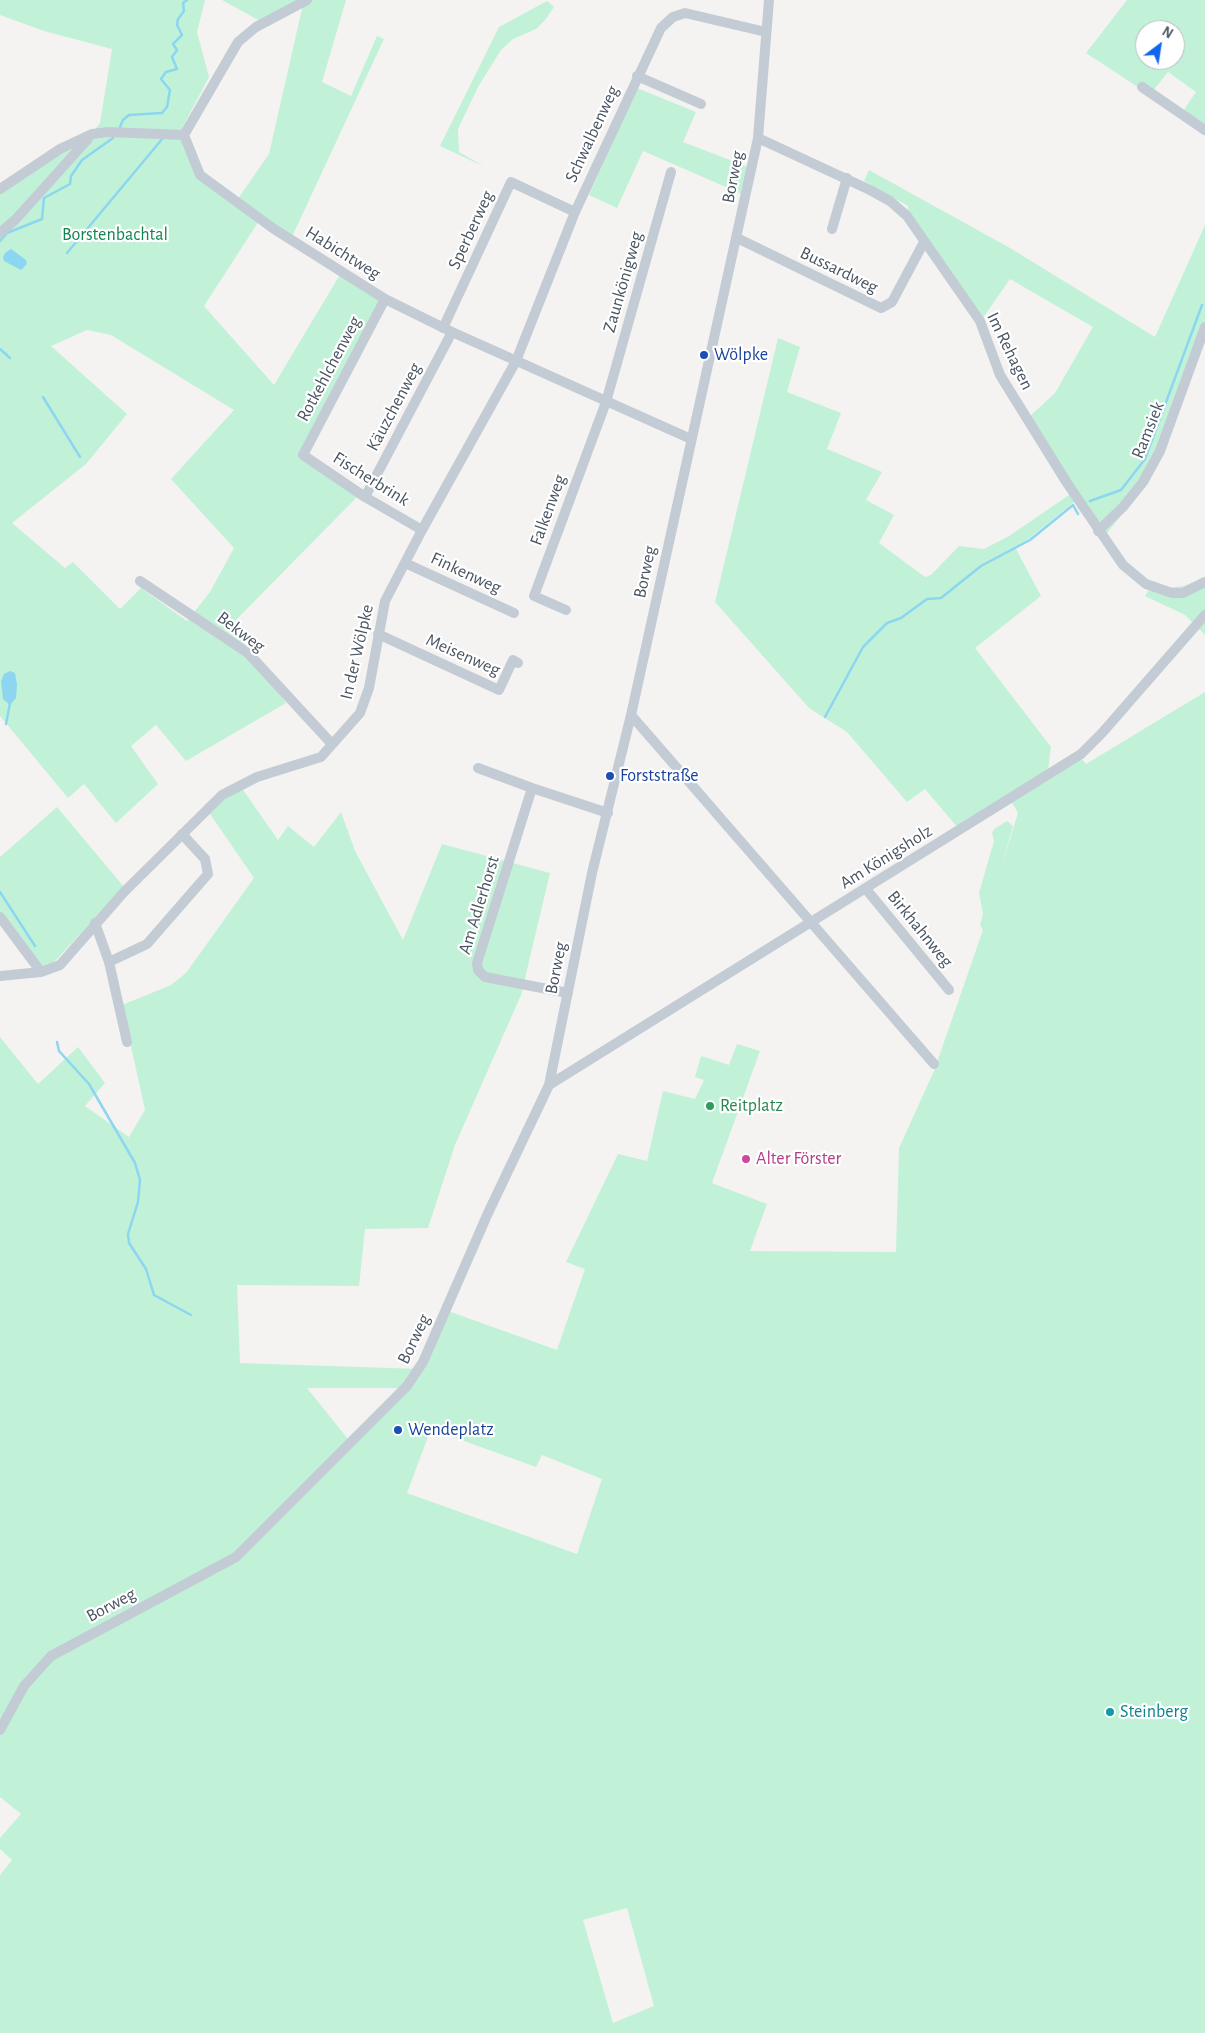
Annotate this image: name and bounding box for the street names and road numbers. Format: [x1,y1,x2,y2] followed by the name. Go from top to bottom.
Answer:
[560,82,624,186] street label: Schwalbenweg
[717,149,749,205] street label: Borweg
[443,187,499,273] street label: Sperberweg
[301,221,385,285] street label: Habichtweg
[598,229,648,335] street label: Zaunkönigweg
[796,242,882,298] street label: Bussardweg
[982,309,1038,393] street label: Im Rehagen
[292,313,366,425] street label: Rotkehlchenweg
[362,359,426,455] street label: Käuzchenweg
[1127,398,1169,462] street label: Ramsiek
[329,447,413,511] street label: Fischerbrink
[525,472,571,548] street label: Falkenweg
[629,544,661,600] street label: Borweg
[427,547,505,599] street label: Finkenweg
[336,602,378,702] street label: In der Wölpke
[213,607,269,657] street label: Bekweg
[422,629,504,681] street label: Meisenweg
[836,820,936,894] street label: Am Königsholz
[454,853,504,957] street label: Am Adlerhorst
[882,886,958,972] street label: Birkhahnweg
[540,940,572,996] street label: Borweg
[393,1310,435,1368] street label: Borweg
[83,1583,139,1627] street label: Borweg

